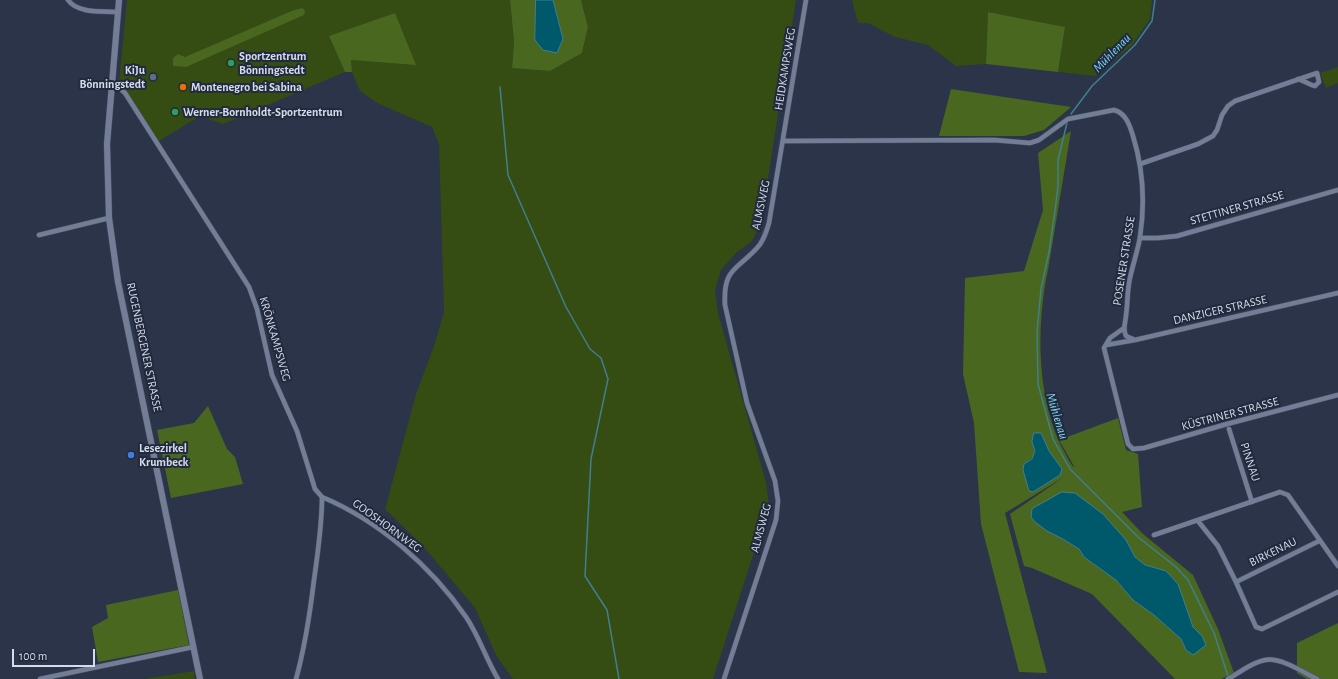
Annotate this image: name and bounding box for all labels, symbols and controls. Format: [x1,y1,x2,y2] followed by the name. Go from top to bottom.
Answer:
[771,27,799,111] street label: HEIDKAMPSWEG
[1090,30,1134,76] water label: Mühlenau
[239,49,306,77] place label: Sportzentrum Bönningstedt
[226,58,236,68] marker: Sportzentrum Bönningstedt
[80,63,145,91] place label: KiJu Bönningstedt
[148,72,158,82] marker: KiJu Bönningstedt
[191,80,302,94] place label: Montenegro bei Sabina
[178,82,188,92] marker: Montenegro bei Sabina
[183,105,342,119] place label: Werner-Bornholdt-Sportzentrum
[170,107,180,117] marker: Werner-Bornholdt-Sportzentrum
[749,179,773,231] street label: ALMSWEG
[1188,188,1286,228] street label: STETTINER STRASSE
[1110,215,1138,307] street label: POSENER STRASSE
[123,281,165,413] street label: RUGENBERGENER STRASSE
[1172,292,1268,328] street label: DANZIGER STRASSE
[256,295,294,383] street label: KRÖNKAMPSWEG
[1043,391,1071,441] water label: Mühlenau
[1180,394,1280,434] street label: KÜSTRINER STRASSE
[139,441,188,469] place label: Lesezirkel Krumbeck
[1237,441,1263,483] street label: PINNAU
[126,450,136,460] marker: Lesezirkel Krumbeck
[350,496,424,556] street label: GOOSHORNWEG
[748,502,774,554] street label: ALMSWEG
[1247,534,1299,570] street label: BIRKENAU
[14,641,97,667] scale bar
[19,650,47,662] text: 100 m

